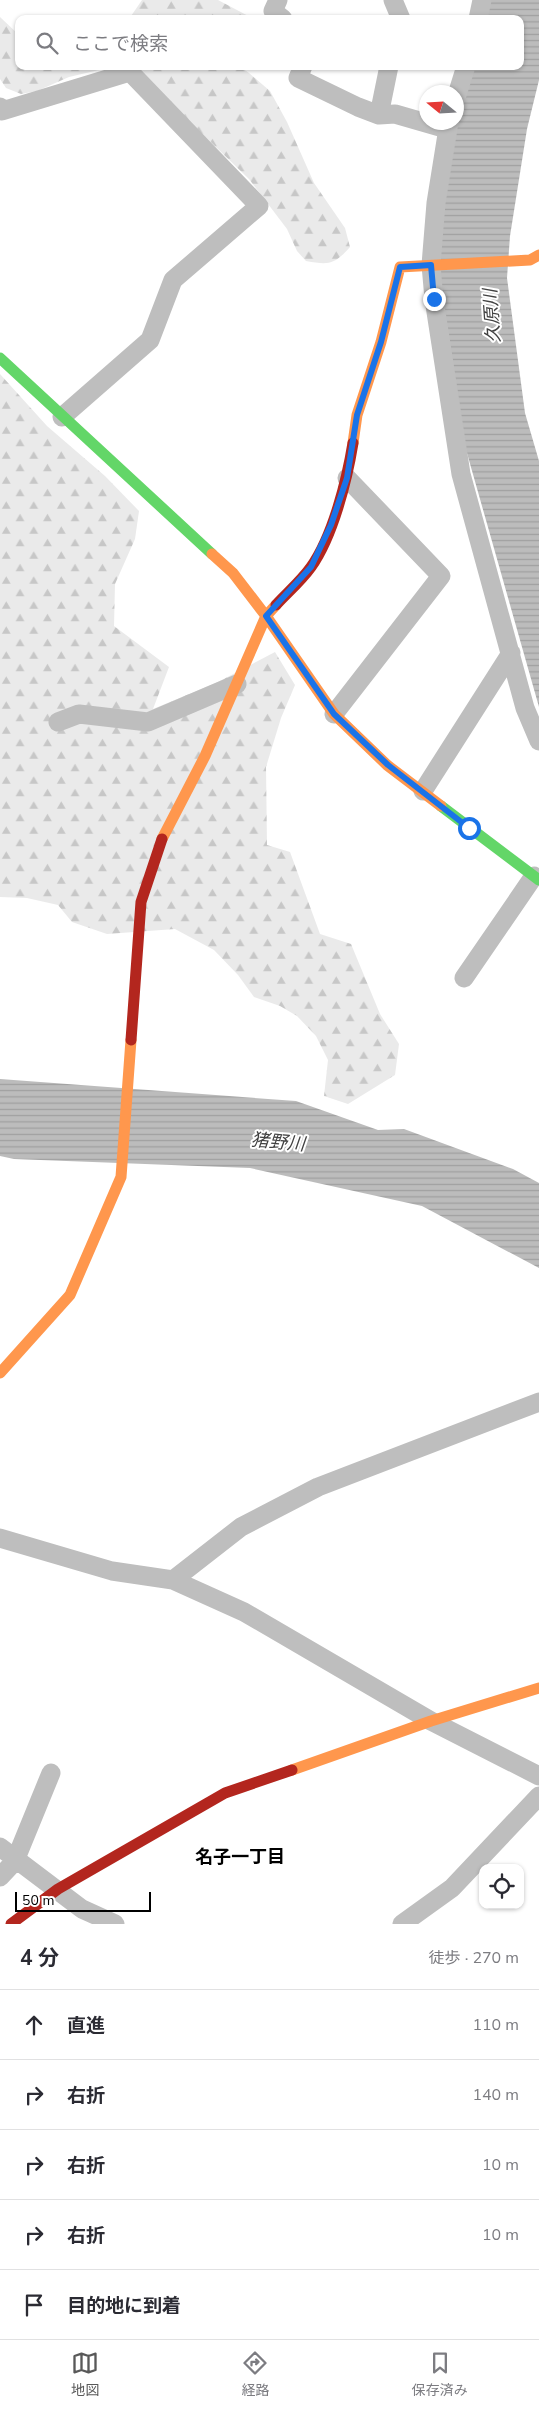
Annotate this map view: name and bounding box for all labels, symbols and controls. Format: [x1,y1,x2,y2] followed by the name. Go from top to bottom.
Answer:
[15,15,524,70] search box
[33,29,61,57] icon: search
[73,31,168,57] text: ここで検索
[419,85,464,130] north arrow
[478,286,506,344] water label: 久原川
[423,288,446,311] route end
[458,817,481,840] route start
[250,1128,308,1156] water label: 猪野川
[195,1845,285,1869] district label: 名子一丁目
[479,1864,524,1909] map controls
[479,1864,524,1909] button: locate
[15,1889,151,1912] scale bar
[22,1891,54,1910] text: 50 m
[20,1944,59,1972] text: 4 分
[429,1947,519,1969] text: 徒歩 · 270 m
[20,2011,48,2039] icon: ahead
[67,2013,105,2039] text: 直進
[472,2014,519,2036] text: 110 m
[20,2081,48,2109] icon: right
[67,2083,105,2109] text: 右折
[472,2084,519,2106] text: 140 m
[20,2151,48,2179] icon: right
[67,2153,105,2179] text: 右折
[482,2154,519,2176] text: 10 m
[20,2221,48,2249] icon: right
[67,2223,105,2249] text: 右折
[482,2224,519,2246] text: 10 m
[20,2291,48,2319] icon: arrive
[67,2293,181,2319] text: 目的地に到着
[71,2349,99,2400] tab: 地図
[241,2349,269,2400] tab: 経路
[412,2349,468,2400] tab: 保存済み

